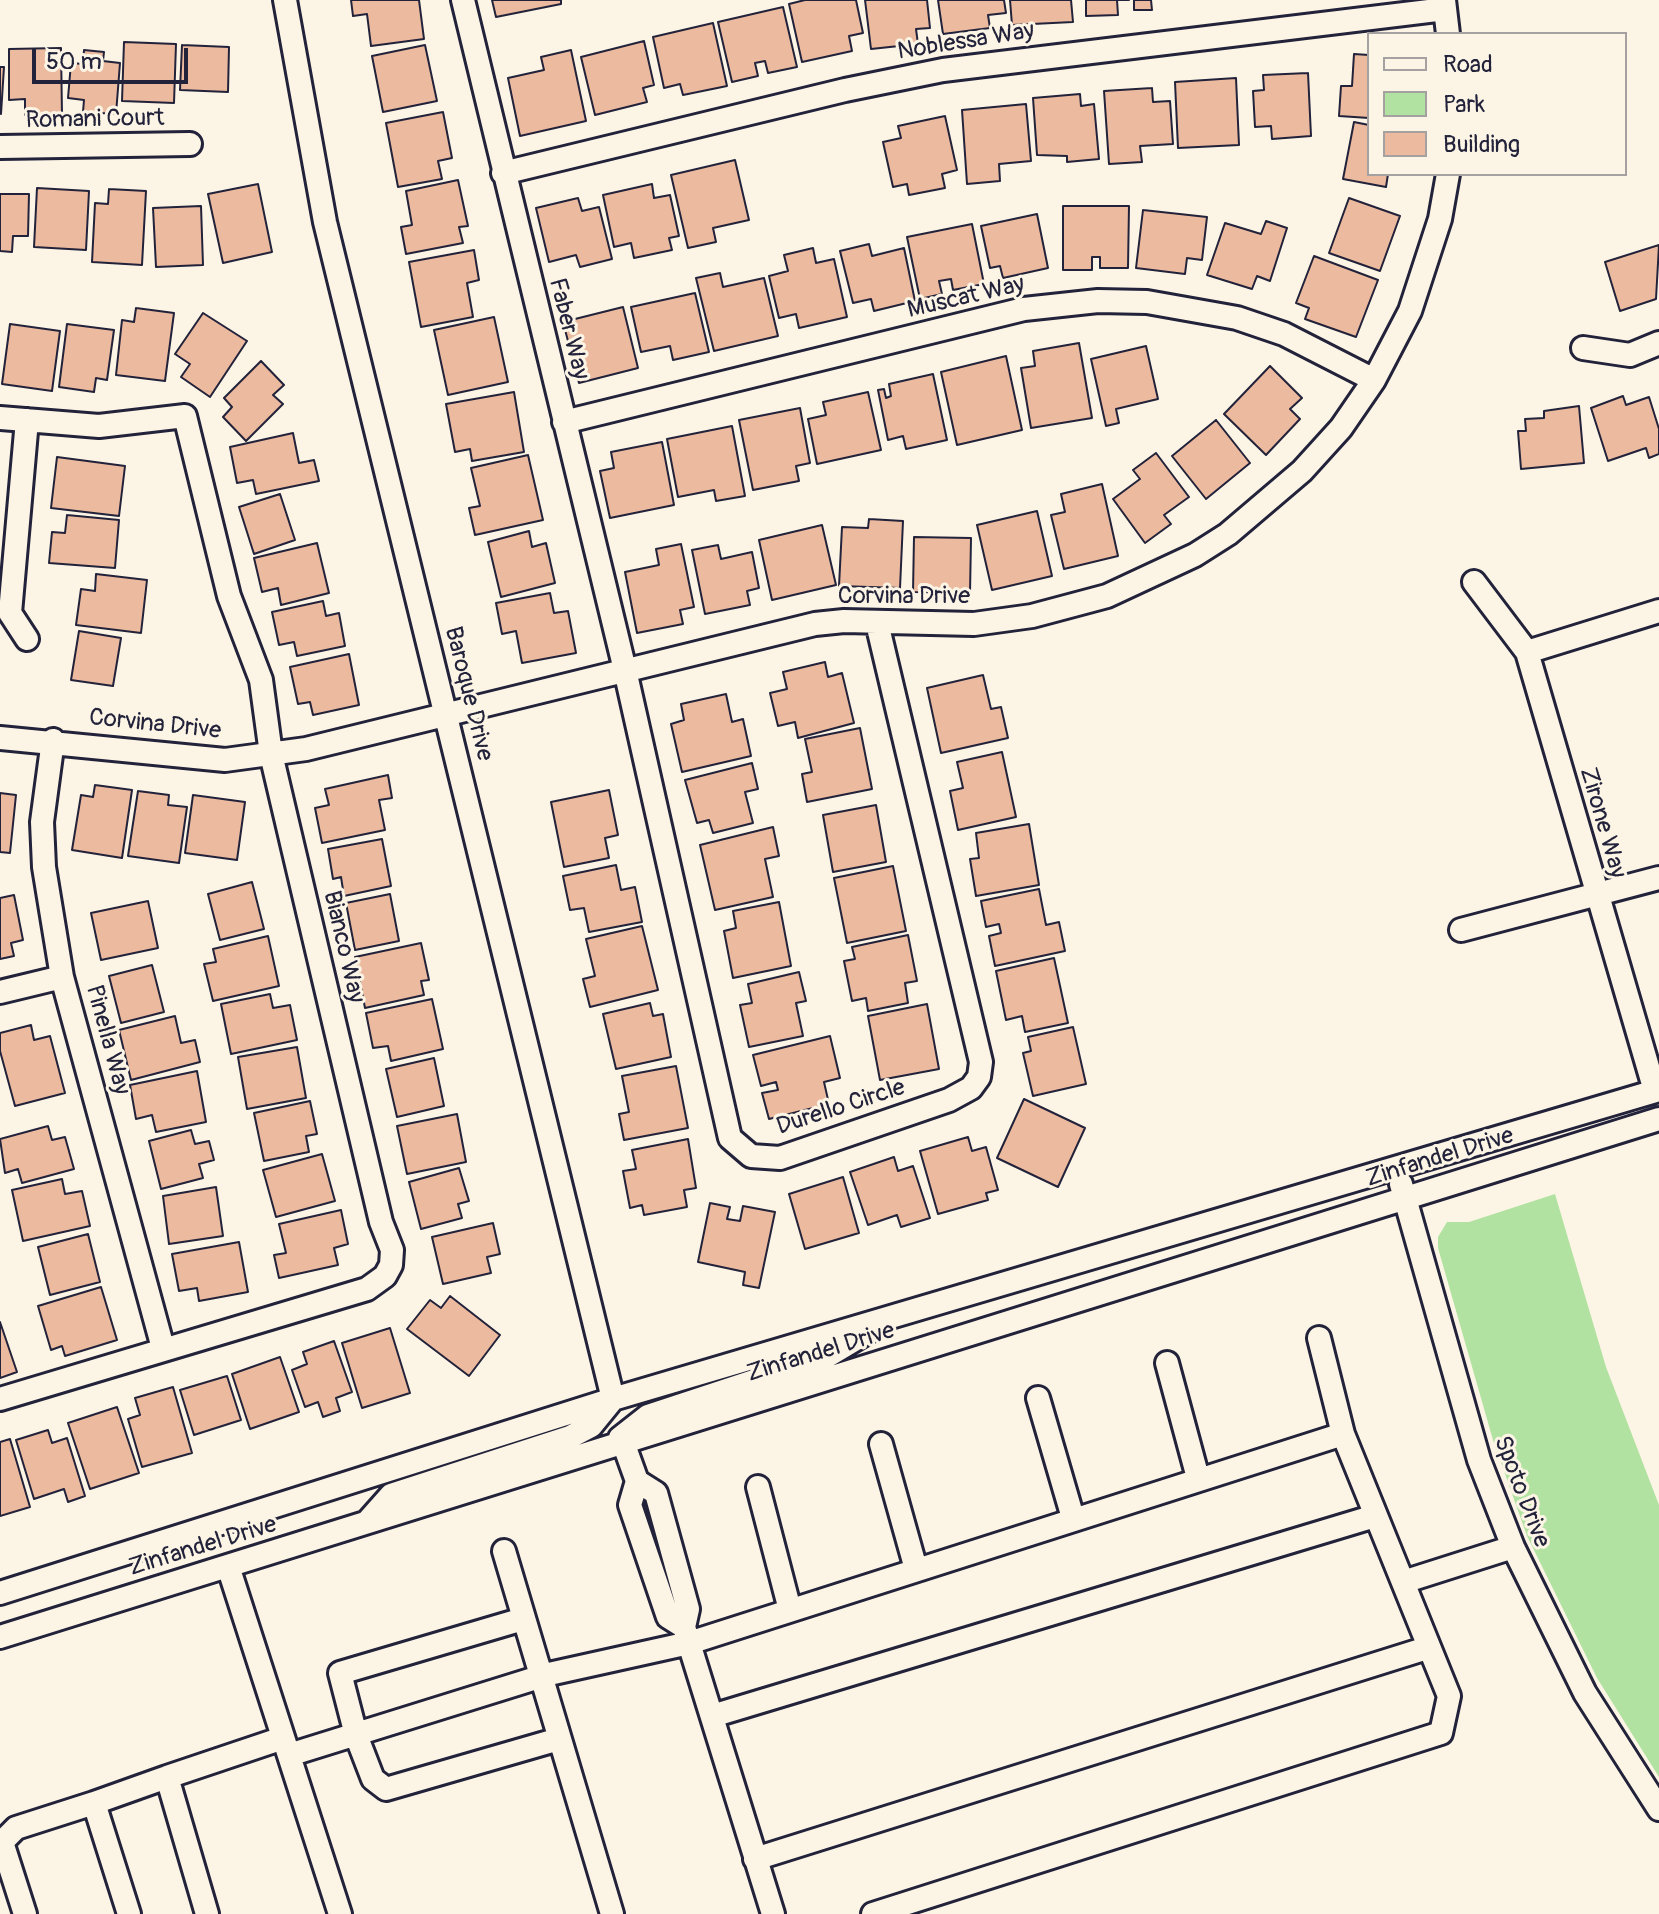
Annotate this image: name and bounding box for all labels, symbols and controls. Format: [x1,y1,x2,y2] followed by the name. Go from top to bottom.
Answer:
[896,17,1036,67] street label: Noblessa Way
[36,32,192,82] scale bar
[1367,32,1627,176] legend
[46,47,102,76] text: 50 m
[1443,50,1493,79] text: Road
[1443,90,1485,119] text: Park
[25,104,165,136] street label: Romani Court
[1443,130,1520,159] text: Building
[905,271,1027,325] street label: Muscat Way
[542,275,594,383] street label: Faber Way
[838,583,970,611] street label: Corvina Drive
[437,624,499,764] street label: Baroque Drive
[88,704,222,746] street label: Corvina Drive
[1572,764,1632,882] street label: Zirone Way
[316,888,370,1006] street label: Bianco Way
[79,982,135,1098] street label: Pinella Way
[773,1074,909,1142] street label: Durello Circle
[1363,1122,1517,1194] street label: Zinfandel Drive
[744,1317,898,1389] street label: Zinfandel Drive
[1487,1432,1555,1552] street label: Spoto Drive
[126,1511,280,1583] street label: Zinfandel Drive

